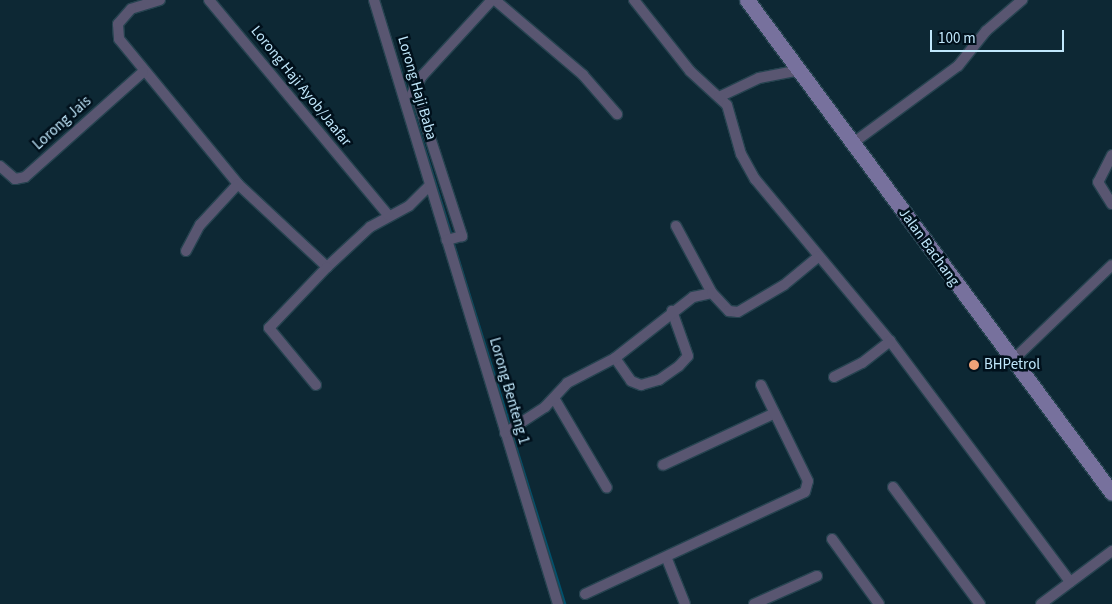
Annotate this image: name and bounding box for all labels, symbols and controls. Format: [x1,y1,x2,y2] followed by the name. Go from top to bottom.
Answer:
[932,20,1066,52] scale bar
[247,22,355,150] street label: Lorong Haji Ayob/Jaafar
[938,28,976,49] text: 100 m
[394,34,440,142] street label: Lorong Haji Baba
[29,92,95,154] street label: Lorong Jais
[895,204,963,290] street label: Jalan Bachang
[485,336,533,446] street label: Lorong Benteng 1
[984,356,1040,374] place label: BHPetrol
[968,359,980,371] marker: BHPetrol

